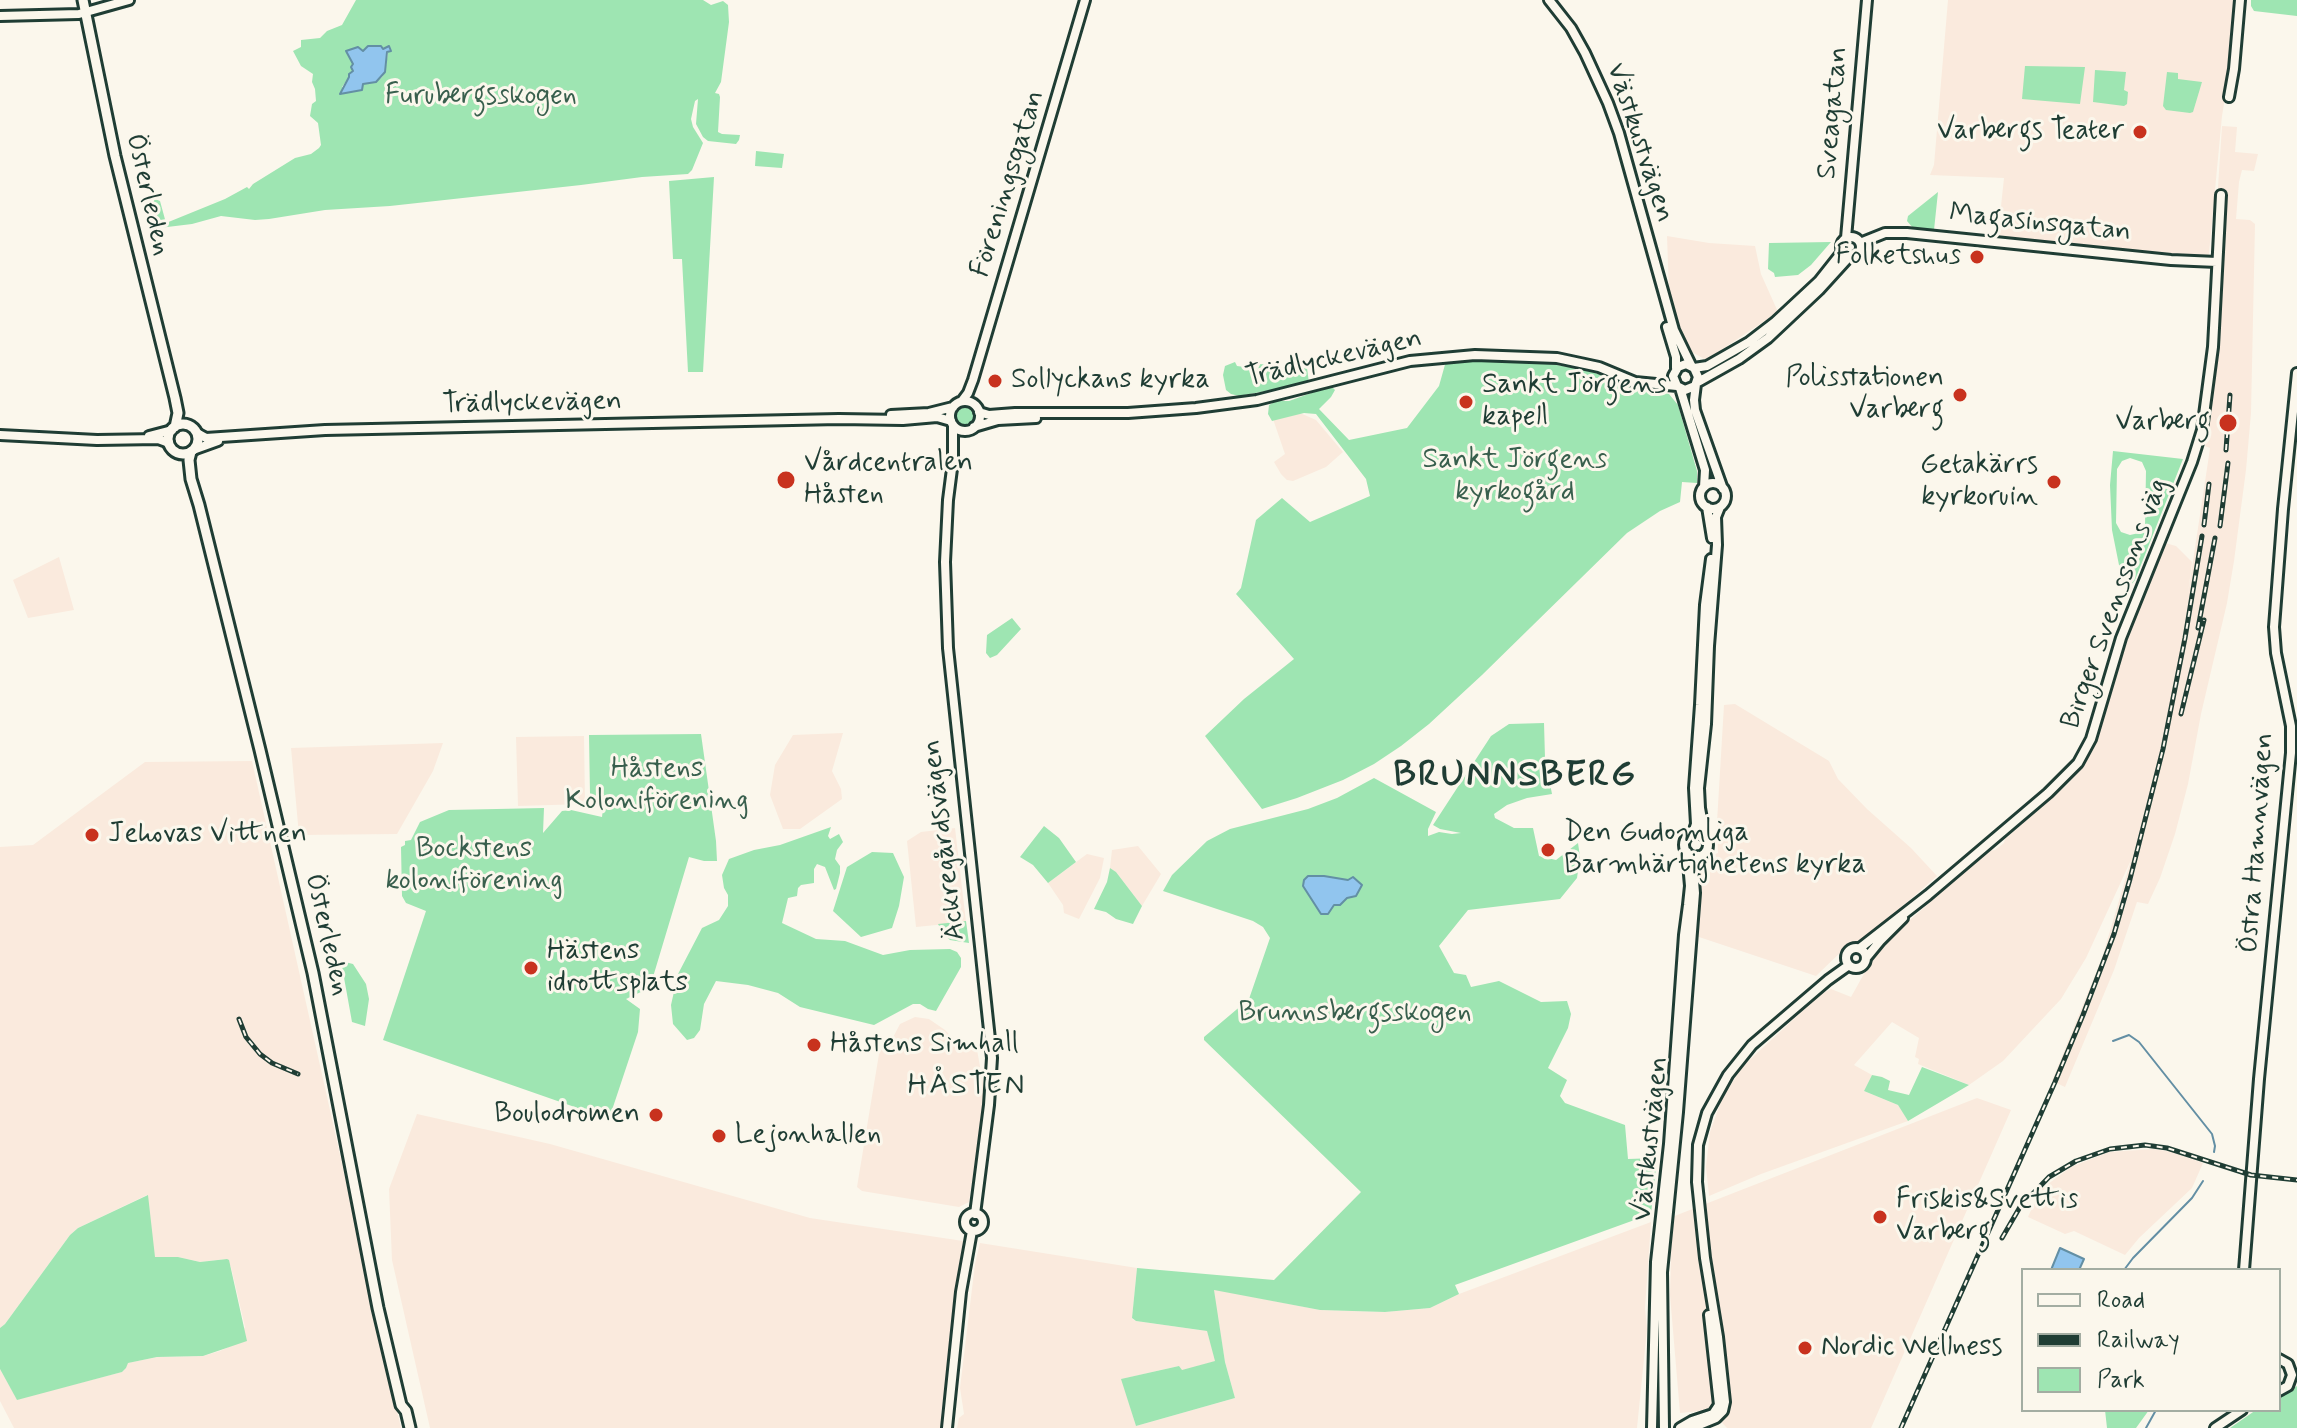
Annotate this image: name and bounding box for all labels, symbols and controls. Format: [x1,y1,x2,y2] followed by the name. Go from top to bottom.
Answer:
[1811,45,1857,181] street label: Sveagatan
[1597,59,1681,227] street label: Västkustvägen
[385,80,577,114] park label: Furubergsskogen
[965,87,1053,281] street label: Föreningsgatan
[1937,115,2124,149] place label: Varbergs Teater
[2131,123,2149,141] marker: Varbergs Teater
[117,131,177,259] street label: Österleden
[1947,198,2133,250] street label: Magasinsgatan
[1836,240,1961,274] place label: Folketshus
[1968,248,1986,266] marker: Folketshus
[1243,322,1425,396] street label: Trädlyckevägen
[1785,362,1944,428] place label: Polisstationen Varberg
[1011,364,1210,398] place label: Sollyckans kyrka
[1482,369,1667,435] place label: Sankt Jörgens kapell
[986,372,1004,390] marker: Sollyckans kyrka
[442,386,622,422] street label: Trädlyckevägen
[1951,386,1969,404] marker: Polisstationen Varberg
[1457,393,1475,411] marker: Sankt Jörgens kapell
[2115,406,2210,440] place label: Varberg
[2217,412,2239,434] marker: Varberg
[1423,444,1607,510] park label: Sankt Jörgens kyrkogård
[804,447,973,513] place label: Vårdcentralen Håsten
[1920,449,2038,515] place label: Getakärrs kyrkoruin
[775,469,797,491] marker: Vårdcentralen Håsten
[2045,473,2063,491] marker: Getakärrs kyrkoruin
[2055,474,2177,734] street label: Birger Svenssons väg
[2234,732,2282,954] street label: Östra Hamnvägen
[916,737,974,943] street label: Äckregårdsvägen
[565,753,749,819] park label: Håstens Koloniförening
[1395,755,1635,799] district label: BRUNNSBERG
[1564,817,1866,883] place label: Den Gudomliga Barmhärtighetens kyrka
[108,818,307,852] place label: Jehovas Vittnen
[83,826,101,844] marker: Jehovas Vittnen
[385,833,563,899] park label: Bockstens koloniförening
[1539,841,1557,859] marker: Den Gudomliga Barmhärtighetens kyrka
[296,871,356,999] street label: Österleden
[547,935,688,1001] place label: Hästens idrottsplats
[522,959,540,977] marker: Hästens idrottsplats
[1238,997,1472,1031] park label: Brunnsbergsskogen
[830,1028,1019,1062] place label: Håstens Simhall
[805,1036,823,1054] marker: Håstens Simhall
[1627,1055,1677,1223] street label: Västkustvägen
[905,1069,1029,1105] district label: HÅSTEN
[494,1098,640,1132] place label: Boulodromen
[647,1106,665,1124] marker: Boulodromen
[735,1119,881,1153] place label: Lejonhallen
[710,1127,728,1145] marker: Lejonhallen
[1896,1184,2078,1250] place label: Friskis&Svettis Varberg
[1871,1208,1889,1226] marker: Friskis&Svettis Varberg
[2021,1268,2281,1412] legend
[2097,1285,2145,1316] text: Road
[2097,1325,2180,1356] text: Railway
[1821,1331,2003,1365] place label: Nordic Wellness
[1796,1339,1814,1357] marker: Nordic Wellness
[2097,1365,2145,1396] text: Park

